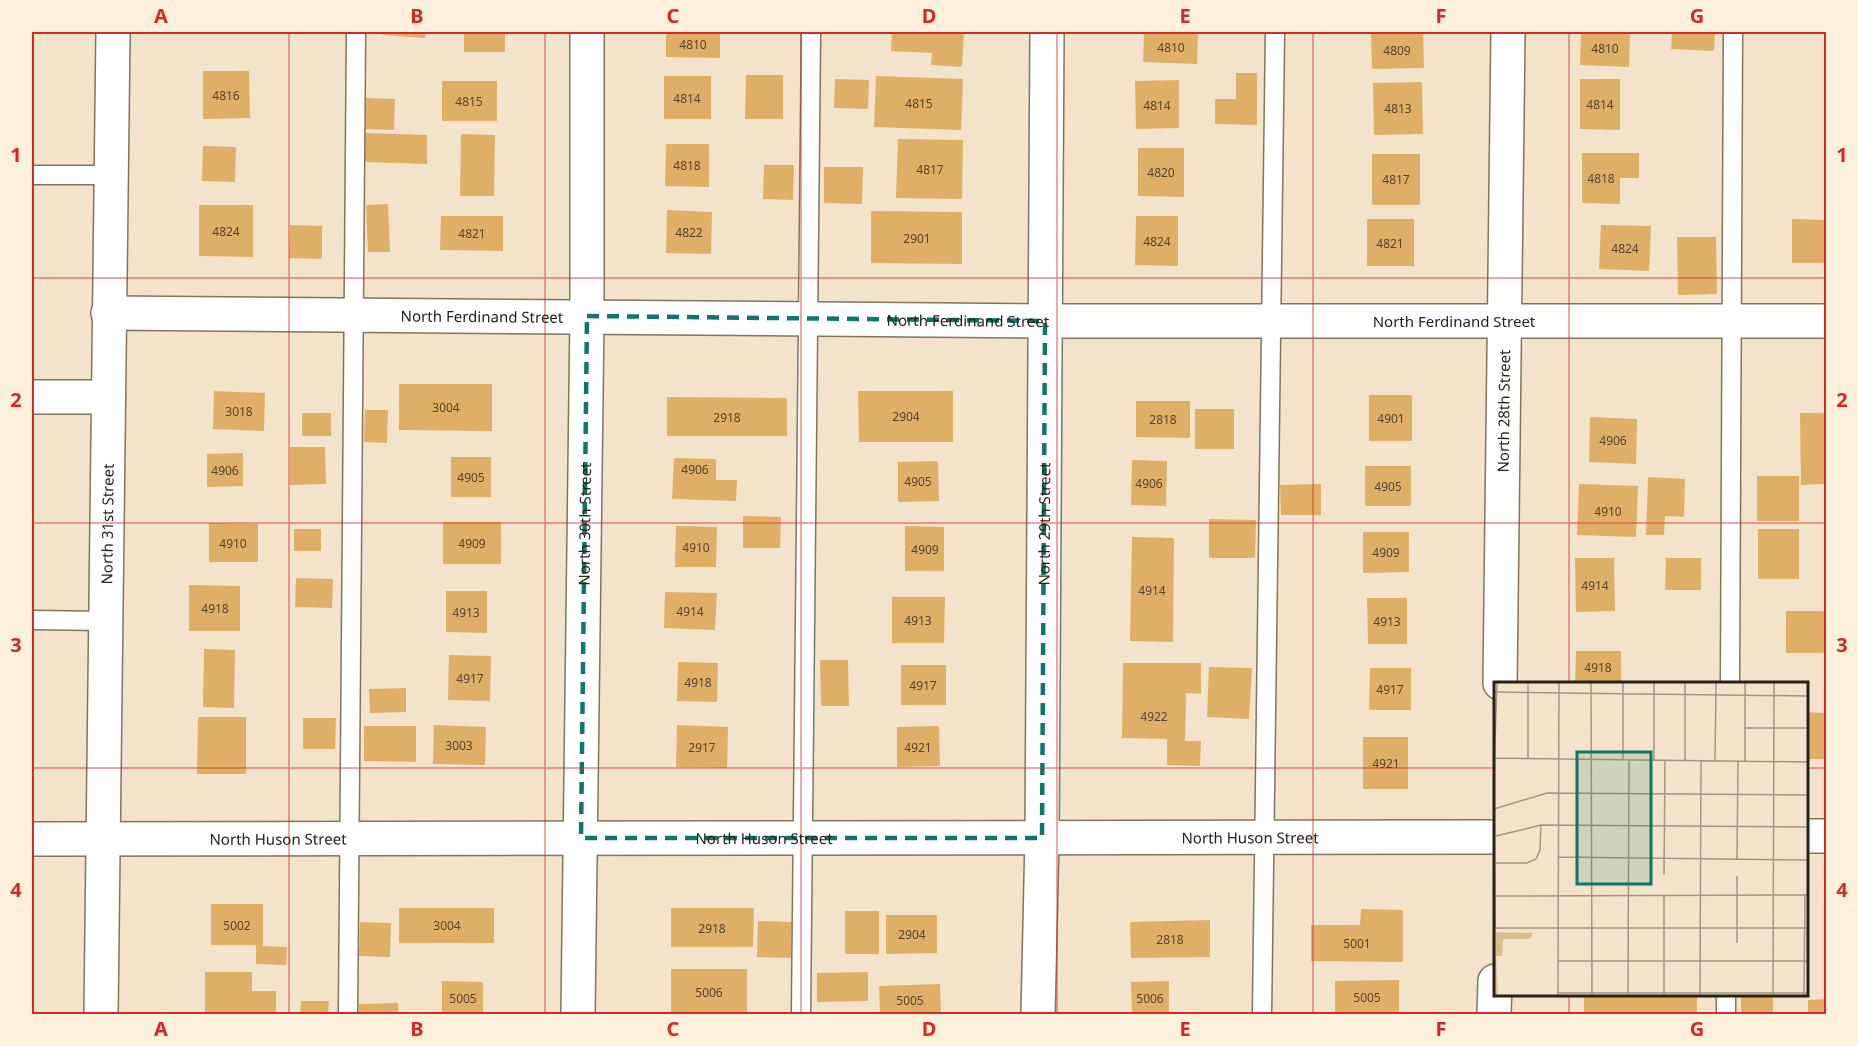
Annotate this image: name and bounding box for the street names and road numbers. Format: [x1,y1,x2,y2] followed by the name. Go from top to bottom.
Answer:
[401,305,564,327] street label: North Ferdinand Street
[887,310,1050,331] street label: North Ferdinand Street
[1373,311,1536,331] street label: North Ferdinand Street
[1493,349,1514,473] street label: North 28th Street
[574,462,595,586] street label: North 30th Street
[1034,462,1054,586] street label: North 29th Street
[96,463,118,585] street label: North 31st Street
[1181,827,1319,847] street label: North Huson Street
[695,828,833,848] street label: North Huson Street
[209,829,347,849] street label: North Huson Street

